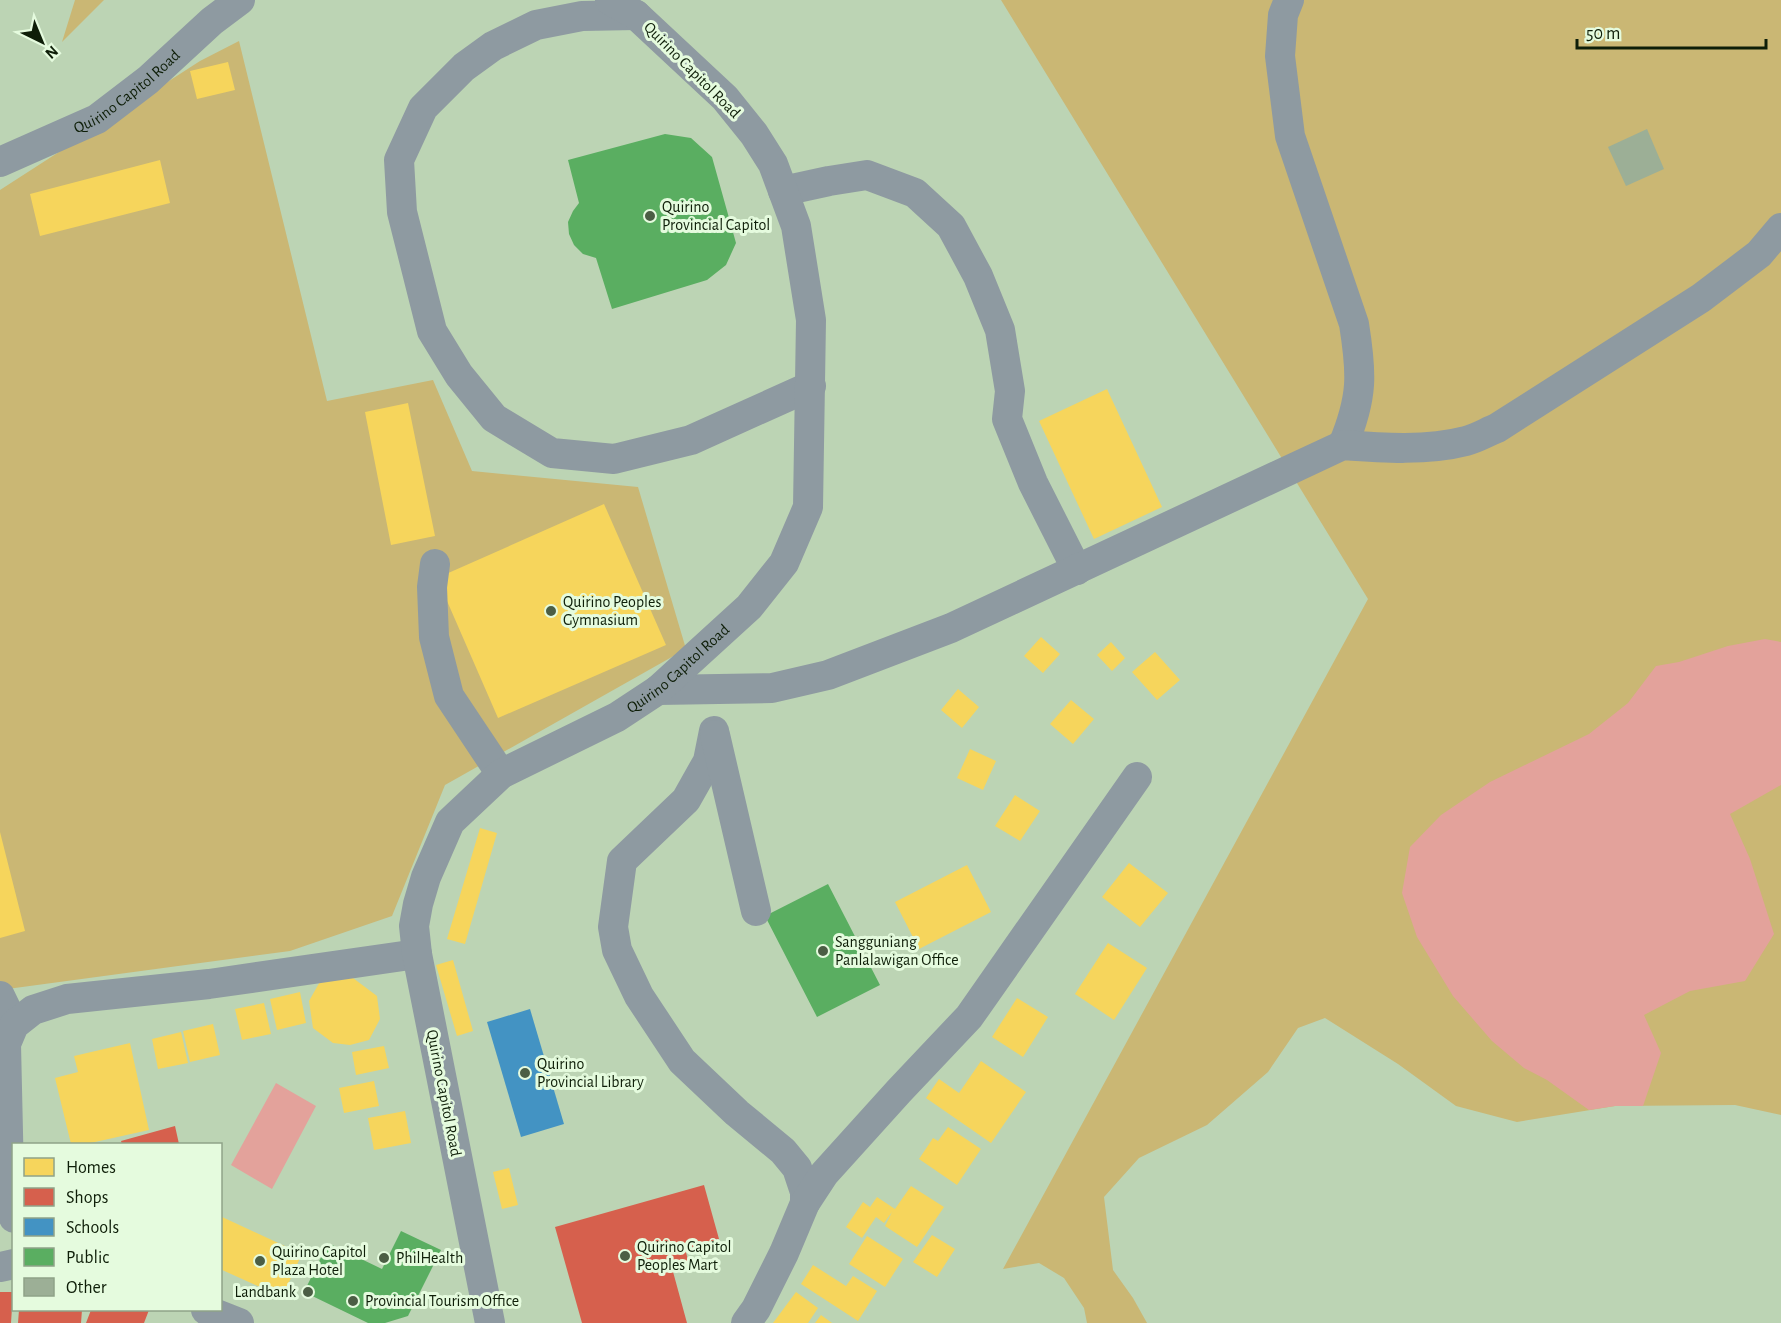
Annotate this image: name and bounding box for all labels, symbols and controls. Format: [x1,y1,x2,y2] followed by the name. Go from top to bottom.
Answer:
[12,12,72,72] north arrow
[1577,12,1766,50] scale bar
[640,19,743,122] street label: Quirino Capitol Road
[1586,25,1620,43] text: 50 m
[42,43,61,62] text: N
[71,47,183,137] street label: Quirino Capitol Road
[662,199,770,233] place label: Quirino Provincial Capitol
[643,209,657,223] marker: Quirino Provincial Capitol
[563,594,661,629] place label: Quirino Peoples Gymnasium
[544,604,558,618] marker: Quirino Peoples Gymnasium
[624,621,732,717] street label: Quirino Capitol Road
[835,934,959,968] place label: Sangguniang Panlalawigan Office
[816,944,830,958] marker: Sangguniang Panlalawigan Office
[423,1028,464,1158] street label: Quirino Capitol Road
[537,1056,644,1091] place label: Quirino Provincial Library
[518,1066,532,1080] marker: Quirino Provincial Library
[12,1143,222,1311] legend
[66,1159,116,1177] text: Homes
[66,1189,108,1207] text: Shops
[66,1219,119,1237] text: Schools
[637,1239,731,1273] place label: Quirino Capitol Peoples Mart
[272,1244,366,1278] place label: Quirino Capitol Plaza Hotel
[66,1249,109,1267] text: Public
[618,1249,632,1263] marker: Quirino Capitol Peoples Mart
[396,1250,463,1266] place label: PhilHealth
[377,1251,391,1265] marker: PhilHealth
[253,1254,267,1268] marker: Quirino Capitol Plaza Hotel
[66,1279,107,1297] text: Other
[235,1284,297,1300] place label: Landbank
[301,1285,315,1299] marker: Landbank
[365,1293,519,1309] place label: Provincial Tourism Office
[346,1294,360,1308] marker: Provincial Tourism Office

